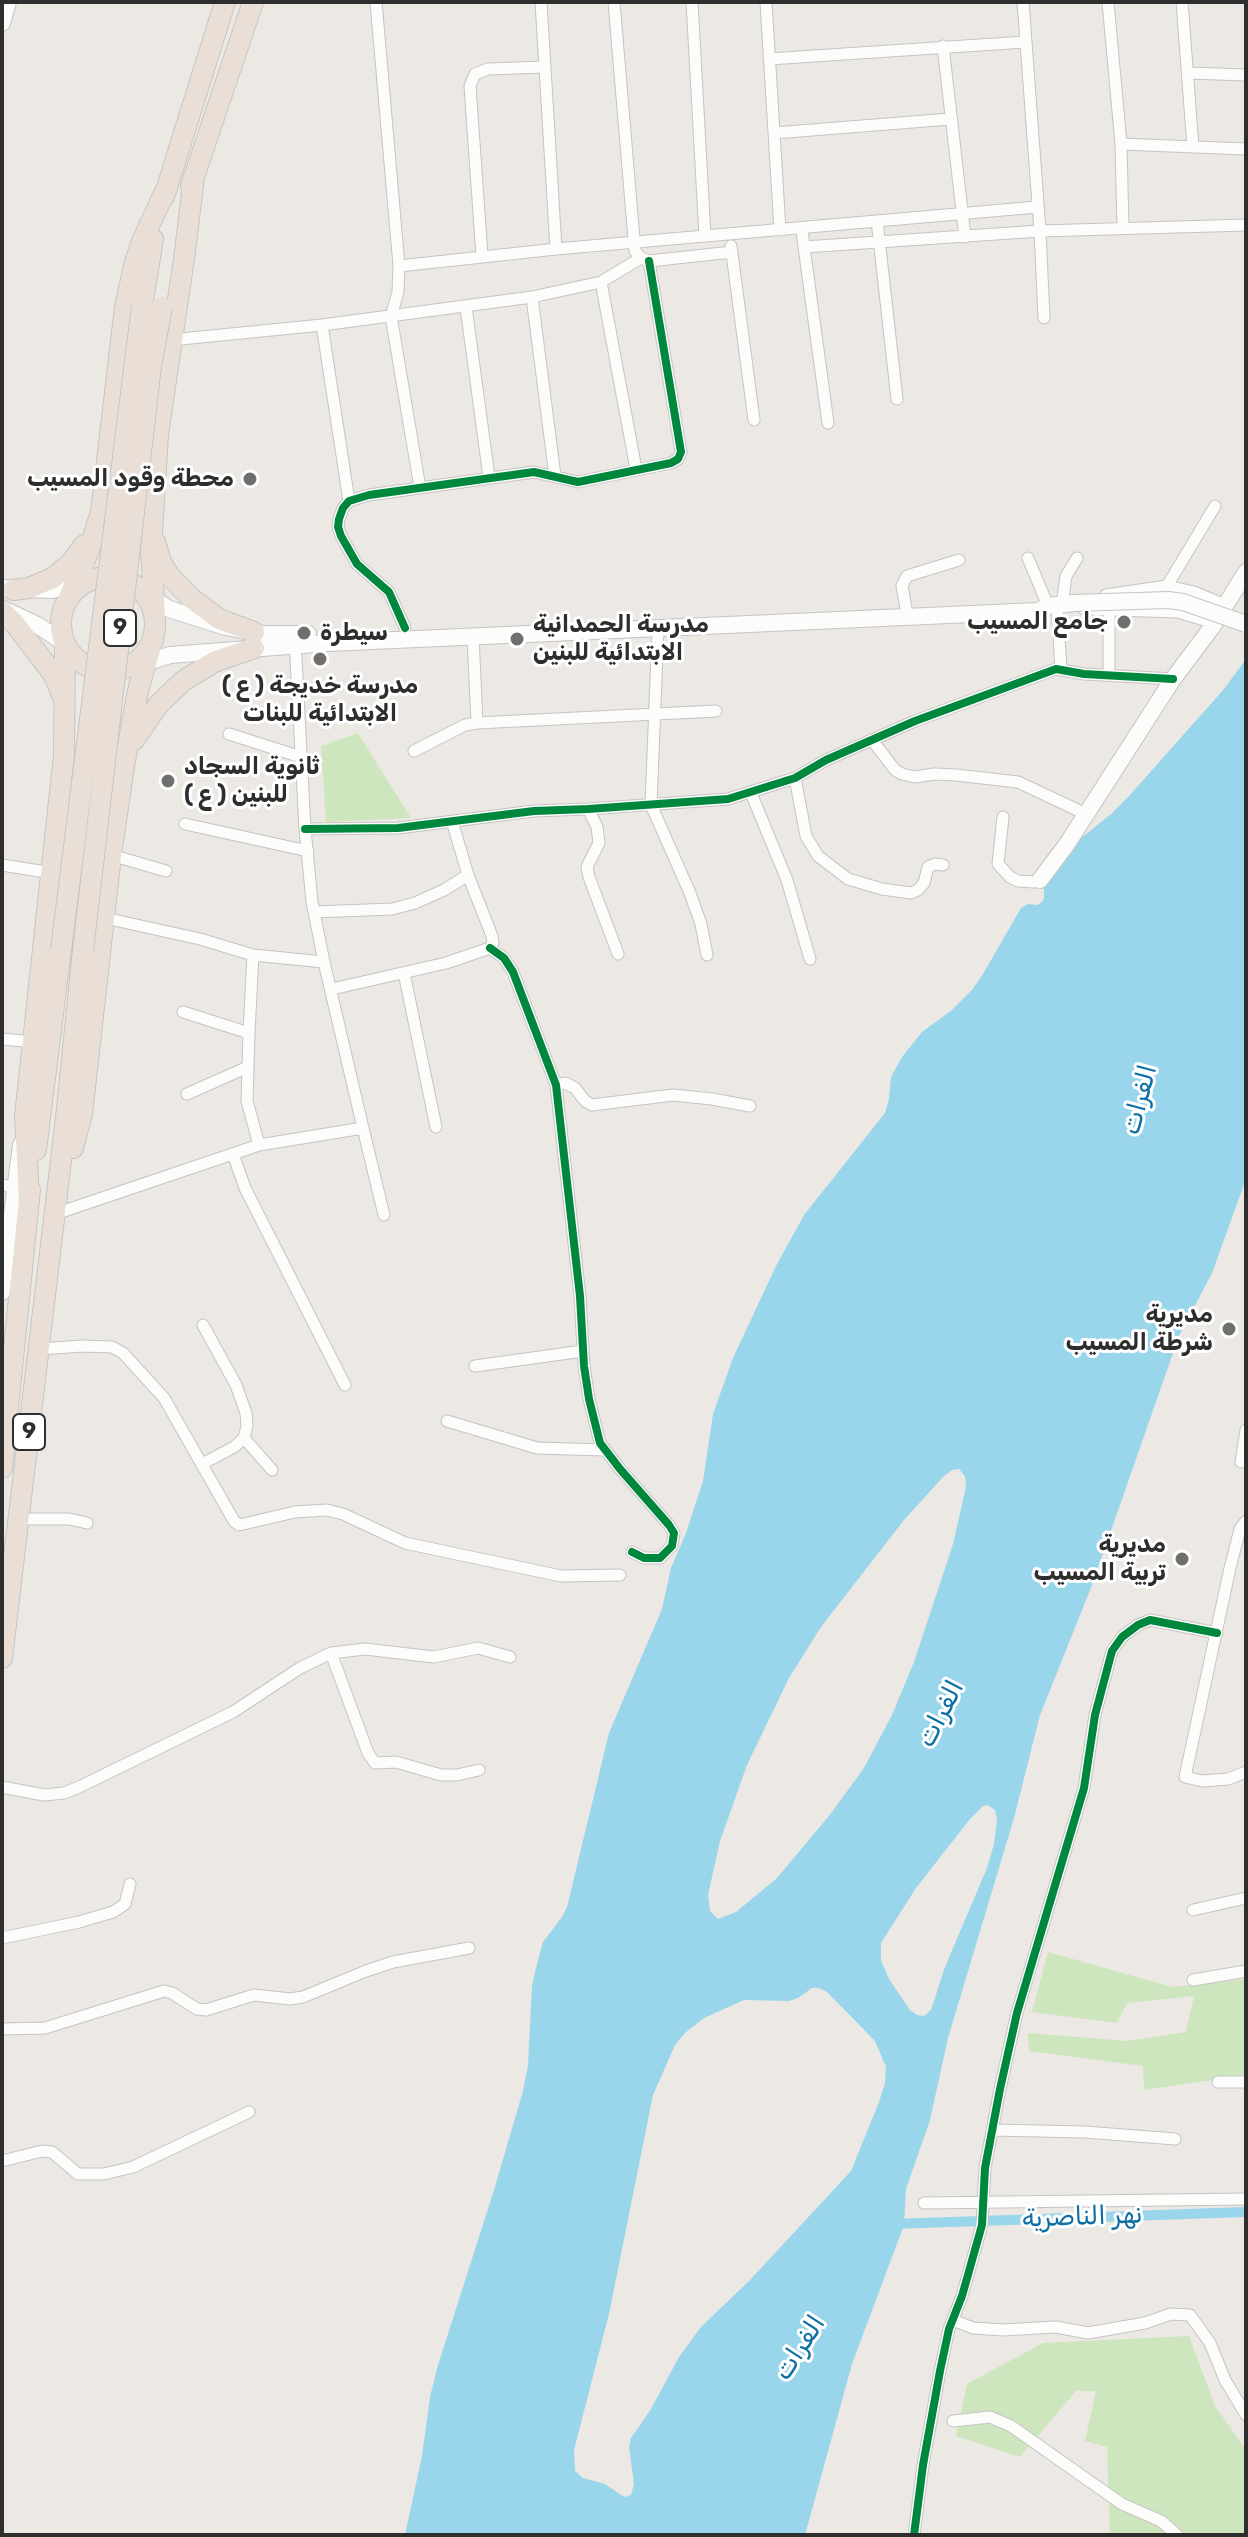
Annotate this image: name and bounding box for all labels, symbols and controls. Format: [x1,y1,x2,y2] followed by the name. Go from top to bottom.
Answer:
[27,465,234,493] place label: محطة وقود المسيب
[241,470,259,488] marker: محطة وقود المسيب
[967,608,1108,636] place label: جامع المسيب
[104,610,136,646] road number: 9
[533,611,709,667] place label: مدرسة الحمدانية الابتدائية للبنين
[1115,613,1133,631] marker: جامع المسيب
[320,619,388,647] place label: سيطرة
[295,624,313,642] marker: سيطرة
[508,630,526,648] marker: مدرسة الحمدانية الابتدائية للبنين
[311,650,329,668] marker: مدرسة خديجة ( ع ) الابتدائية للبنات
[222,672,418,728] place label: مدرسة خديجة ( ع ) الابتدائية للبنات
[184,753,320,809] place label: ثانوية السجاد ( ع ) للبنين
[159,772,177,790] marker: ثانوية السجاد ( ع ) للبنين
[1116,1062,1164,1138] water label: الفرات
[1065,1301,1213,1357] place label: مديرية شرطة المسيب
[1220,1320,1238,1338] marker: مديرية شرطة المسيب
[13,1414,45,1450] road number: 9
[1034,1531,1166,1587] place label: مديرية تربية المسيب
[1173,1550,1191,1568] marker: مديرية تربية المسيب
[911,1675,971,1753] water label: الفرات
[1021,2199,1143,2235] water label: نهر الناصرية
[768,2310,832,2386] water label: الفرات

